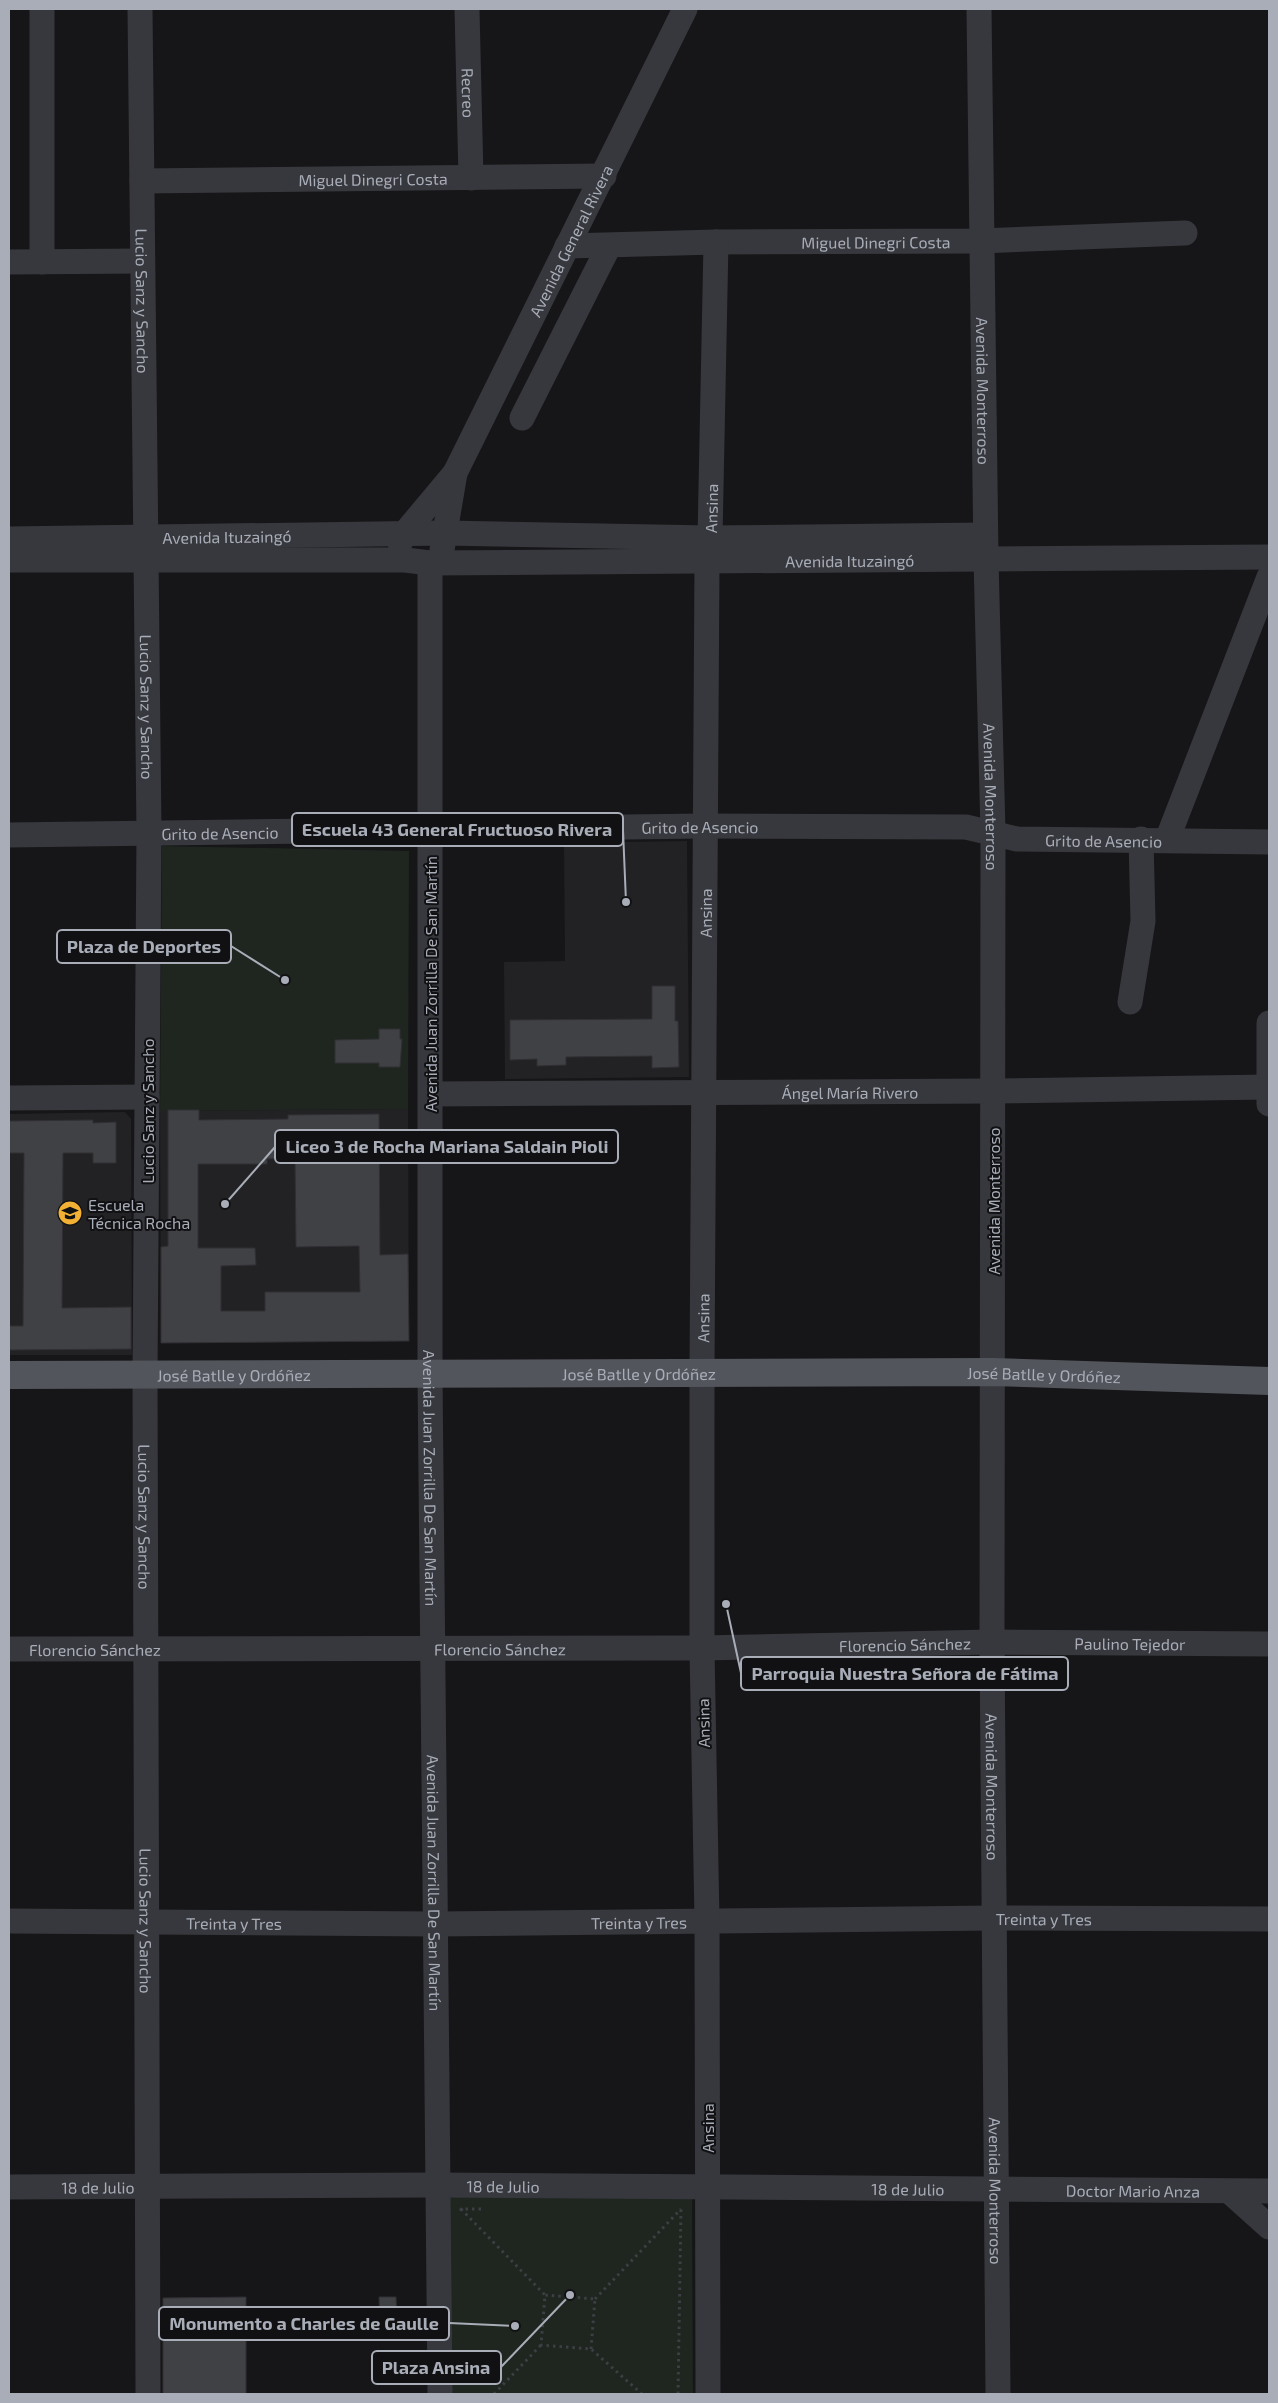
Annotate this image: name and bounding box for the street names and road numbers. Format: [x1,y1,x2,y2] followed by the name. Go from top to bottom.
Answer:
[459,68,479,118] street label: Recreo
[525,161,616,319] street label: Avenida General Rivera
[298,168,448,189] street label: Miguel Dinegri Costa
[133,228,153,374] street label: Lucio Sanz y Sancho
[801,232,951,251] street label: Miguel Dinegri Costa
[973,317,994,465] street label: Avenida Monterroso
[701,483,721,533] street label: Ansina
[162,526,292,546] street label: Avenida Ituzaingó
[785,550,914,570] street label: Avenida Ituzaingó
[137,634,158,780] street label: Lucio Sanz y Sancho
[981,723,1003,871] street label: Avenida Monterroso
[641,816,759,836] street label: Grito de Asencio
[161,822,279,843] street label: Grito de Asencio
[1045,830,1162,850] street label: Grito de Asencio
[421,856,440,1112] street label: Avenida Juan Zorrilla De San Martín
[695,888,714,938] street label: Ansina
[138,1038,157,1184] street label: Lucio Sanz y Sancho
[782,1082,918,1102] street label: Ángel María Rivero
[984,1127,1003,1275] street label: Avenida Monterroso
[693,1293,712,1343] street label: Ansina
[421,1350,442,1606] street label: Avenida Juan Zorrilla De San Martín
[967,1362,1121,1386] street label: José Batlle y Ordóñez
[562,1363,716,1383] street label: José Batlle y Ordóñez
[157,1365,311,1384] street label: José Batlle y Ordóñez
[136,1444,155,1590] street label: Lucio Sanz y Sancho
[839,1633,971,1655] street label: Florencio Sánchez
[1074,1633,1186,1654] street label: Paulino Tejedor
[29,1639,161,1658] street label: Florencio Sánchez
[434,1639,566,1658] street label: Florencio Sánchez
[693,1698,713,1748] street label: Ansina
[983,1713,1003,1861] street label: Avenida Monterroso
[424,1755,446,2011] street label: Avenida Juan Zorrilla De San Martín
[137,1848,156,1994] street label: Lucio Sanz y Sancho
[996,1909,1092,1928] street label: Treinta y Tres
[591,1912,687,1932] street label: Treinta y Tres
[186,1913,282,1932] street label: Treinta y Tres
[698,2103,717,2153] street label: Ansina
[986,2117,1006,2265] street label: Avenida Monterroso
[466,2176,540,2195] street label: 18 de Julio
[61,2177,135,2196] street label: 18 de Julio
[871,2179,945,2198] street label: 18 de Julio
[1066,2180,1200,2200] street label: Doctor Mario Anza

